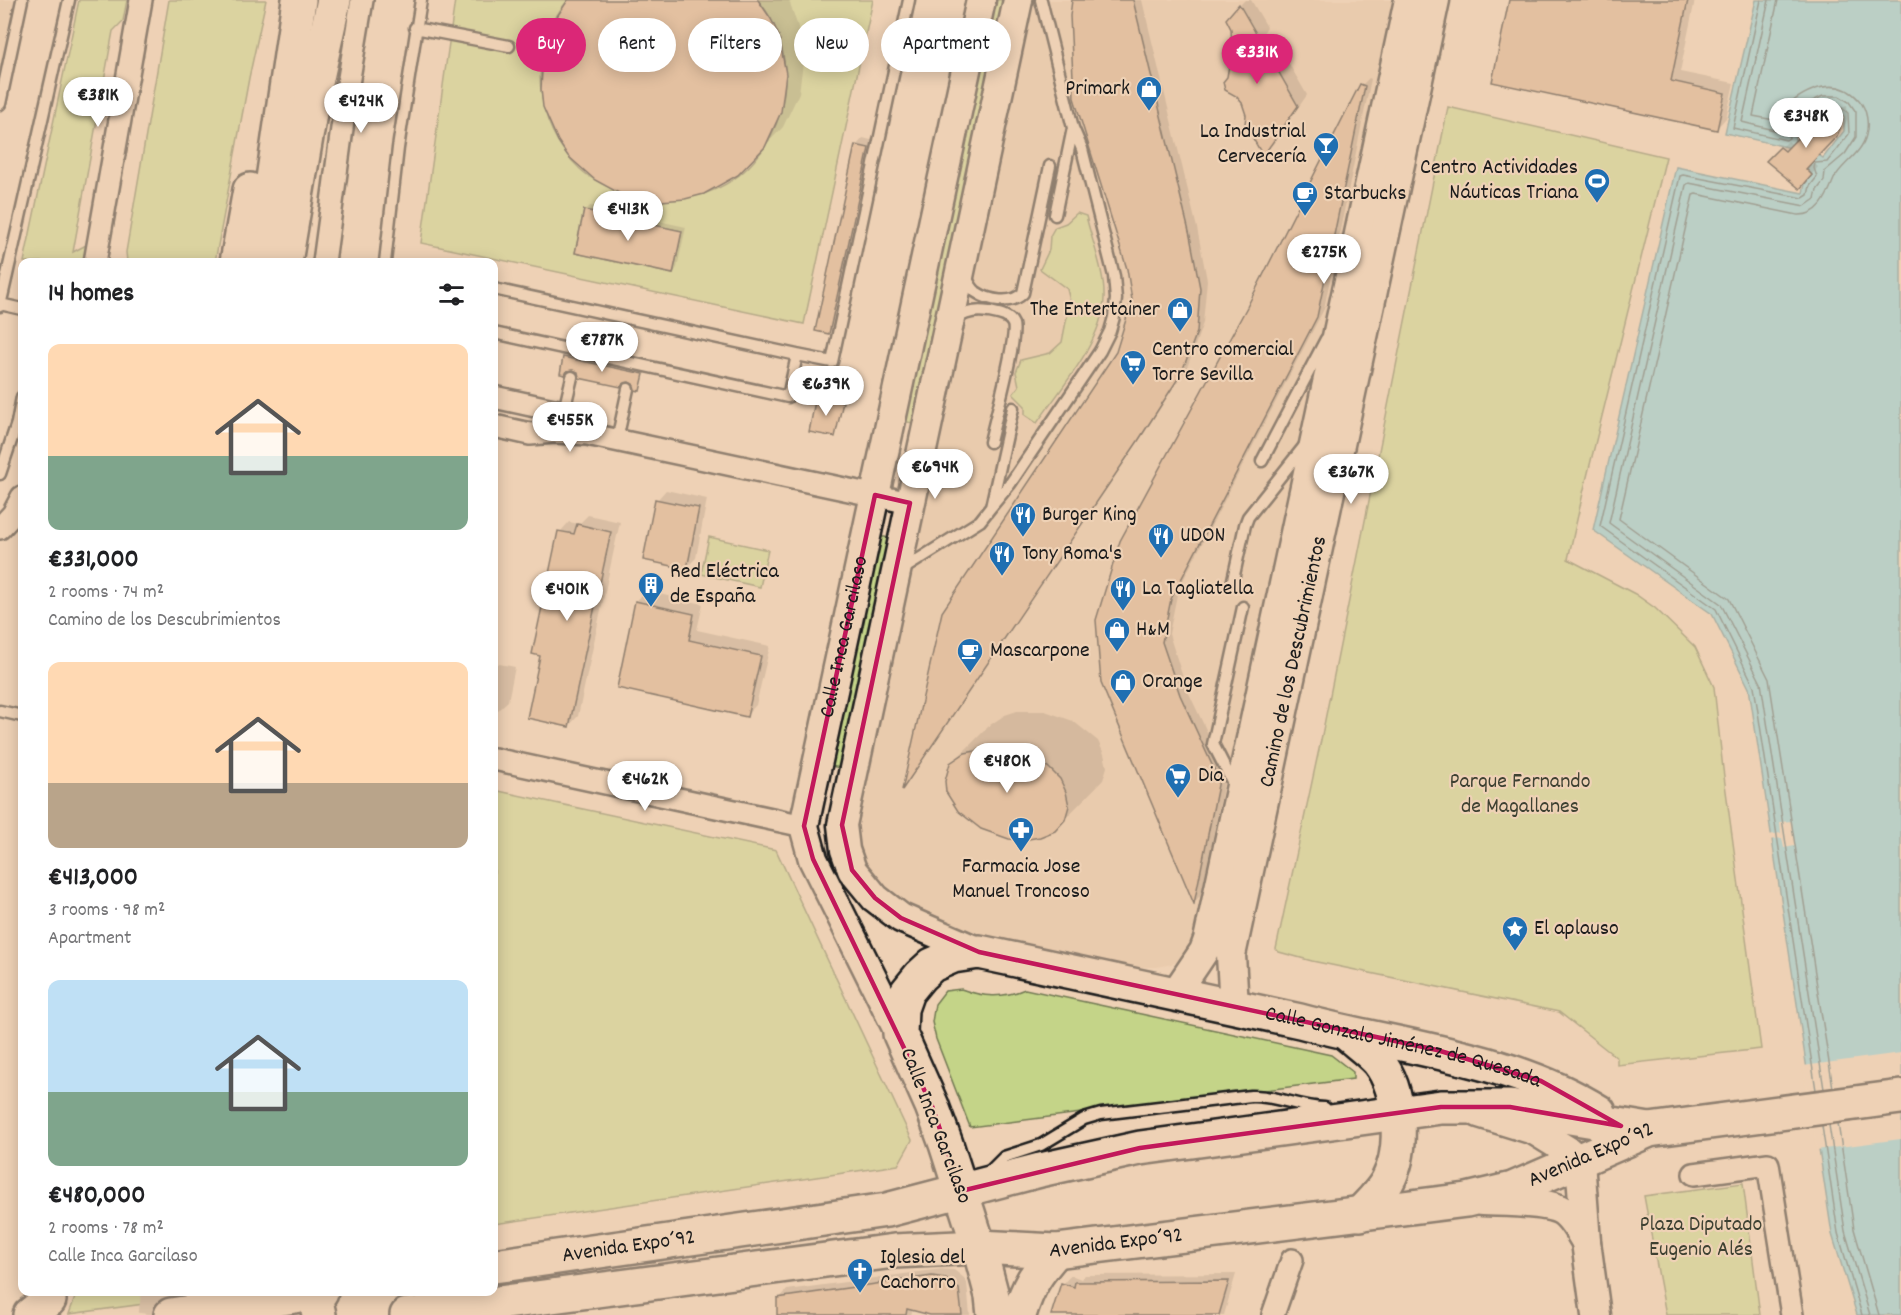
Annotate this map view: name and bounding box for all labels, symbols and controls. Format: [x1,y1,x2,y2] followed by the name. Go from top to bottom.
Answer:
[516,18,586,72] chip: Buy
[598,18,676,72] chip: Rent
[688,18,782,72] chip: Filters
[794,18,869,72] chip: New
[881,18,1011,72] chip: Apartment
[1215,34,1299,85] pin: €331K
[1236,39,1278,67] text: €331K
[1065,74,1130,105] place label: Primark
[1134,74,1164,112] shop icon: Primark
[56,77,140,128] pin: €381K
[77,82,119,110] text: €381K
[319,83,403,134] pin: €424K
[338,88,384,116] text: €424K
[1764,98,1848,149] pin: €348K
[1783,103,1829,131] text: €348K
[1200,117,1307,173] place label: La Industrial Cervecería
[1311,130,1341,168] bar icon: La Industrial Cervecería
[1420,153,1579,209] place label: Centro Actividades Náuticas Triana
[1582,166,1612,204] sports icon: Centro Actividades Náuticas Triana
[1290,179,1320,217] cafe icon: Starbucks
[1324,179,1406,210] place label: Starbucks
[586,191,670,242] pin: €413K
[607,196,649,224] text: €413K
[1282,234,1366,285] pin: €275K
[1301,239,1347,267] text: €275K
[48,276,134,313] text: 14 homes
[435,278,468,311] icon: filters
[1030,295,1161,326] place label: The Entertainer
[1165,295,1195,333] shop icon: The Entertainer
[560,322,644,373] pin: €787K
[580,327,624,355] text: €787K
[1152,335,1294,391] place label: Centro comercial Torre Sevilla
[1118,348,1148,386] supermarket icon: Centro comercial Torre Sevilla
[784,366,868,417] pin: €639K
[802,371,850,399] text: €639K
[204,383,312,491] icon: home
[528,402,612,453] pin: €455K
[546,407,594,435] text: €455K
[893,449,977,500] pin: €694K
[911,454,959,482] text: €694K
[1309,454,1393,505] pin: €367K
[1328,459,1374,487] text: €367K
[1008,500,1038,538] restaurant icon: Burger King
[1042,500,1137,531] place label: Burger King
[1146,521,1176,559] restaurant icon: UDON
[1180,521,1225,552] place label: UDON
[1252,533,1336,790] street label: Camino de los Descubrimientos
[987,539,1017,577] restaurant icon: Tony Roma's
[1022,539,1122,570] place label: Tony Roma's
[48,542,139,579] text: €331,000
[812,553,877,721] street label: Calle Inca Garcilaso
[670,557,779,613] place label: Red Eléctrica de España
[636,570,666,608] building icon: Red Eléctrica de España
[525,571,609,622] pin: €401K
[1108,574,1138,612] restaurant icon: La Tagliatella
[1142,574,1254,605] place label: La Tagliatella
[545,576,589,604] text: €401K
[48,579,164,607] text: 2 rooms · 74 m²
[48,607,281,635] text: Camino de los Descubrimientos
[1102,615,1132,653] shop icon: H&M
[1136,615,1170,646] place label: H&M
[955,636,985,674] cafe icon: Mascarpone
[990,636,1090,667] place label: Mascarpone
[1108,667,1138,705] shop icon: Orange
[1142,667,1203,698] place label: Orange
[204,701,312,809] icon: home
[965,743,1049,794] pin: €480K
[983,748,1031,776] text: €480K
[603,761,687,812] pin: €462K
[1163,761,1193,799] supermarket icon: Dia
[1198,761,1224,792] place label: Dia
[621,766,669,794] text: €462K
[1450,767,1590,823] park label: Parque Fernando de Magallanes
[1006,815,1036,853] pharmacy icon: Farmacia Jose Manuel Troncoso
[952,852,1090,908] place label: Farmacia Jose Manuel Troncoso
[48,860,138,897] text: €413,000
[48,897,165,925] text: 3 rooms · 98 m²
[1500,914,1530,952] place icon: El aplauso
[1534,914,1619,945] place label: El aplauso
[48,925,131,953] text: Apartment
[1262,998,1546,1097] street label: Calle Gonzalo Jiménez de Quesada
[204,1019,312,1127] icon: home
[891,1044,979,1208] street label: Calle Inca Garcilaso
[1523,1114,1659,1196] street label: Avenida Expo´92
[48,1178,145,1215] text: €480,000
[1640,1210,1762,1266] park label: Plaza Diputado Eugenio Alés
[48,1215,164,1243] text: 2 rooms · 78 m²
[1049,1220,1185,1267] street label: Avenida Expo´92
[560,1222,697,1272] street label: Avenida Expo´92
[48,1243,198,1271] text: Calle Inca Garcilaso
[880,1243,965,1299] place label: Iglesia del Cachorro
[845,1256,875,1294] church icon: Iglesia del Cachorro

